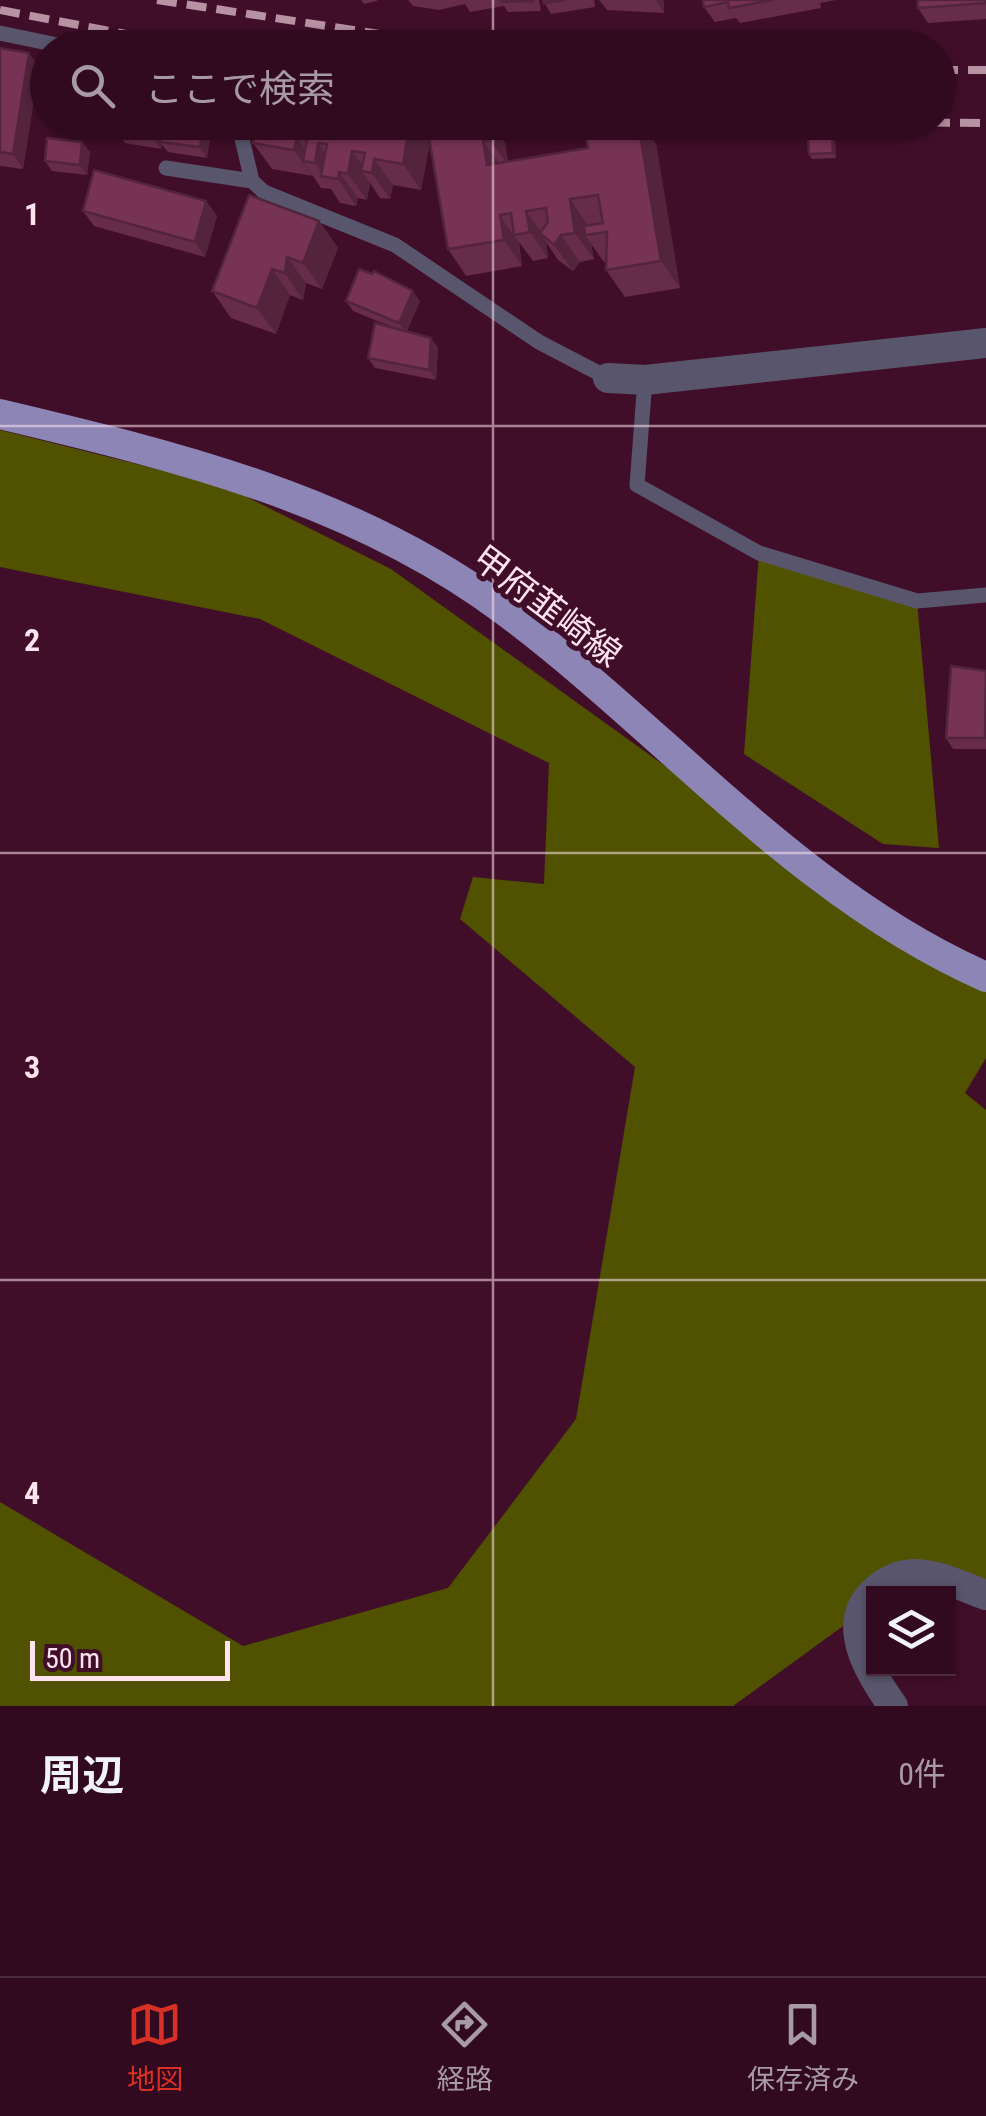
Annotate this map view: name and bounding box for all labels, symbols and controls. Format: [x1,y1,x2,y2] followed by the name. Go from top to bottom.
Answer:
[30,30,956,140] search box
[65,58,120,113] icon: search
[145,67,335,111] text: ここで検索
[24,195,40,233] text: 1
[464,537,629,675] street label: 甲府韮崎線
[24,621,40,659] text: 2
[24,1048,40,1086] text: 3
[24,1474,40,1512] text: 4
[866,1586,956,1676] map controls
[866,1586,956,1676] button: layers
[30,1636,230,1680] scale bar
[45,1642,100,1675] text: 50 m
[40,1751,124,1800] text: 周辺
[898,1755,946,1793] text: 0件
[127,1997,183,2097] tab: 地図
[437,1997,493,2097] tab: 経路
[747,1997,859,2097] tab: 保存済み

